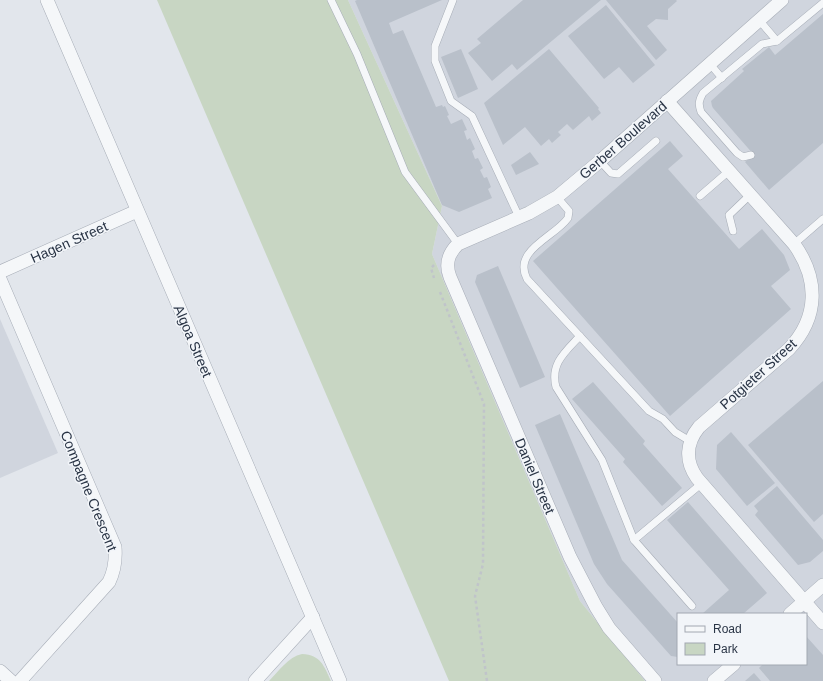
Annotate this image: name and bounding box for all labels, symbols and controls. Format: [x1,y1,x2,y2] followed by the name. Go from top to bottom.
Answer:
[576,98,670,182] street label: Gerber Boulevard
[28,218,110,266] street label: Hagen Street
[171,302,215,380] street label: Algoa Street
[716,335,800,412] street label: Potgieter Street
[58,428,121,554] street label: Compagne Crescent
[512,436,558,516] street label: Daniel Street
[677,613,807,665] legend
[713,622,742,636] text: Road
[713,642,739,656] text: Park

